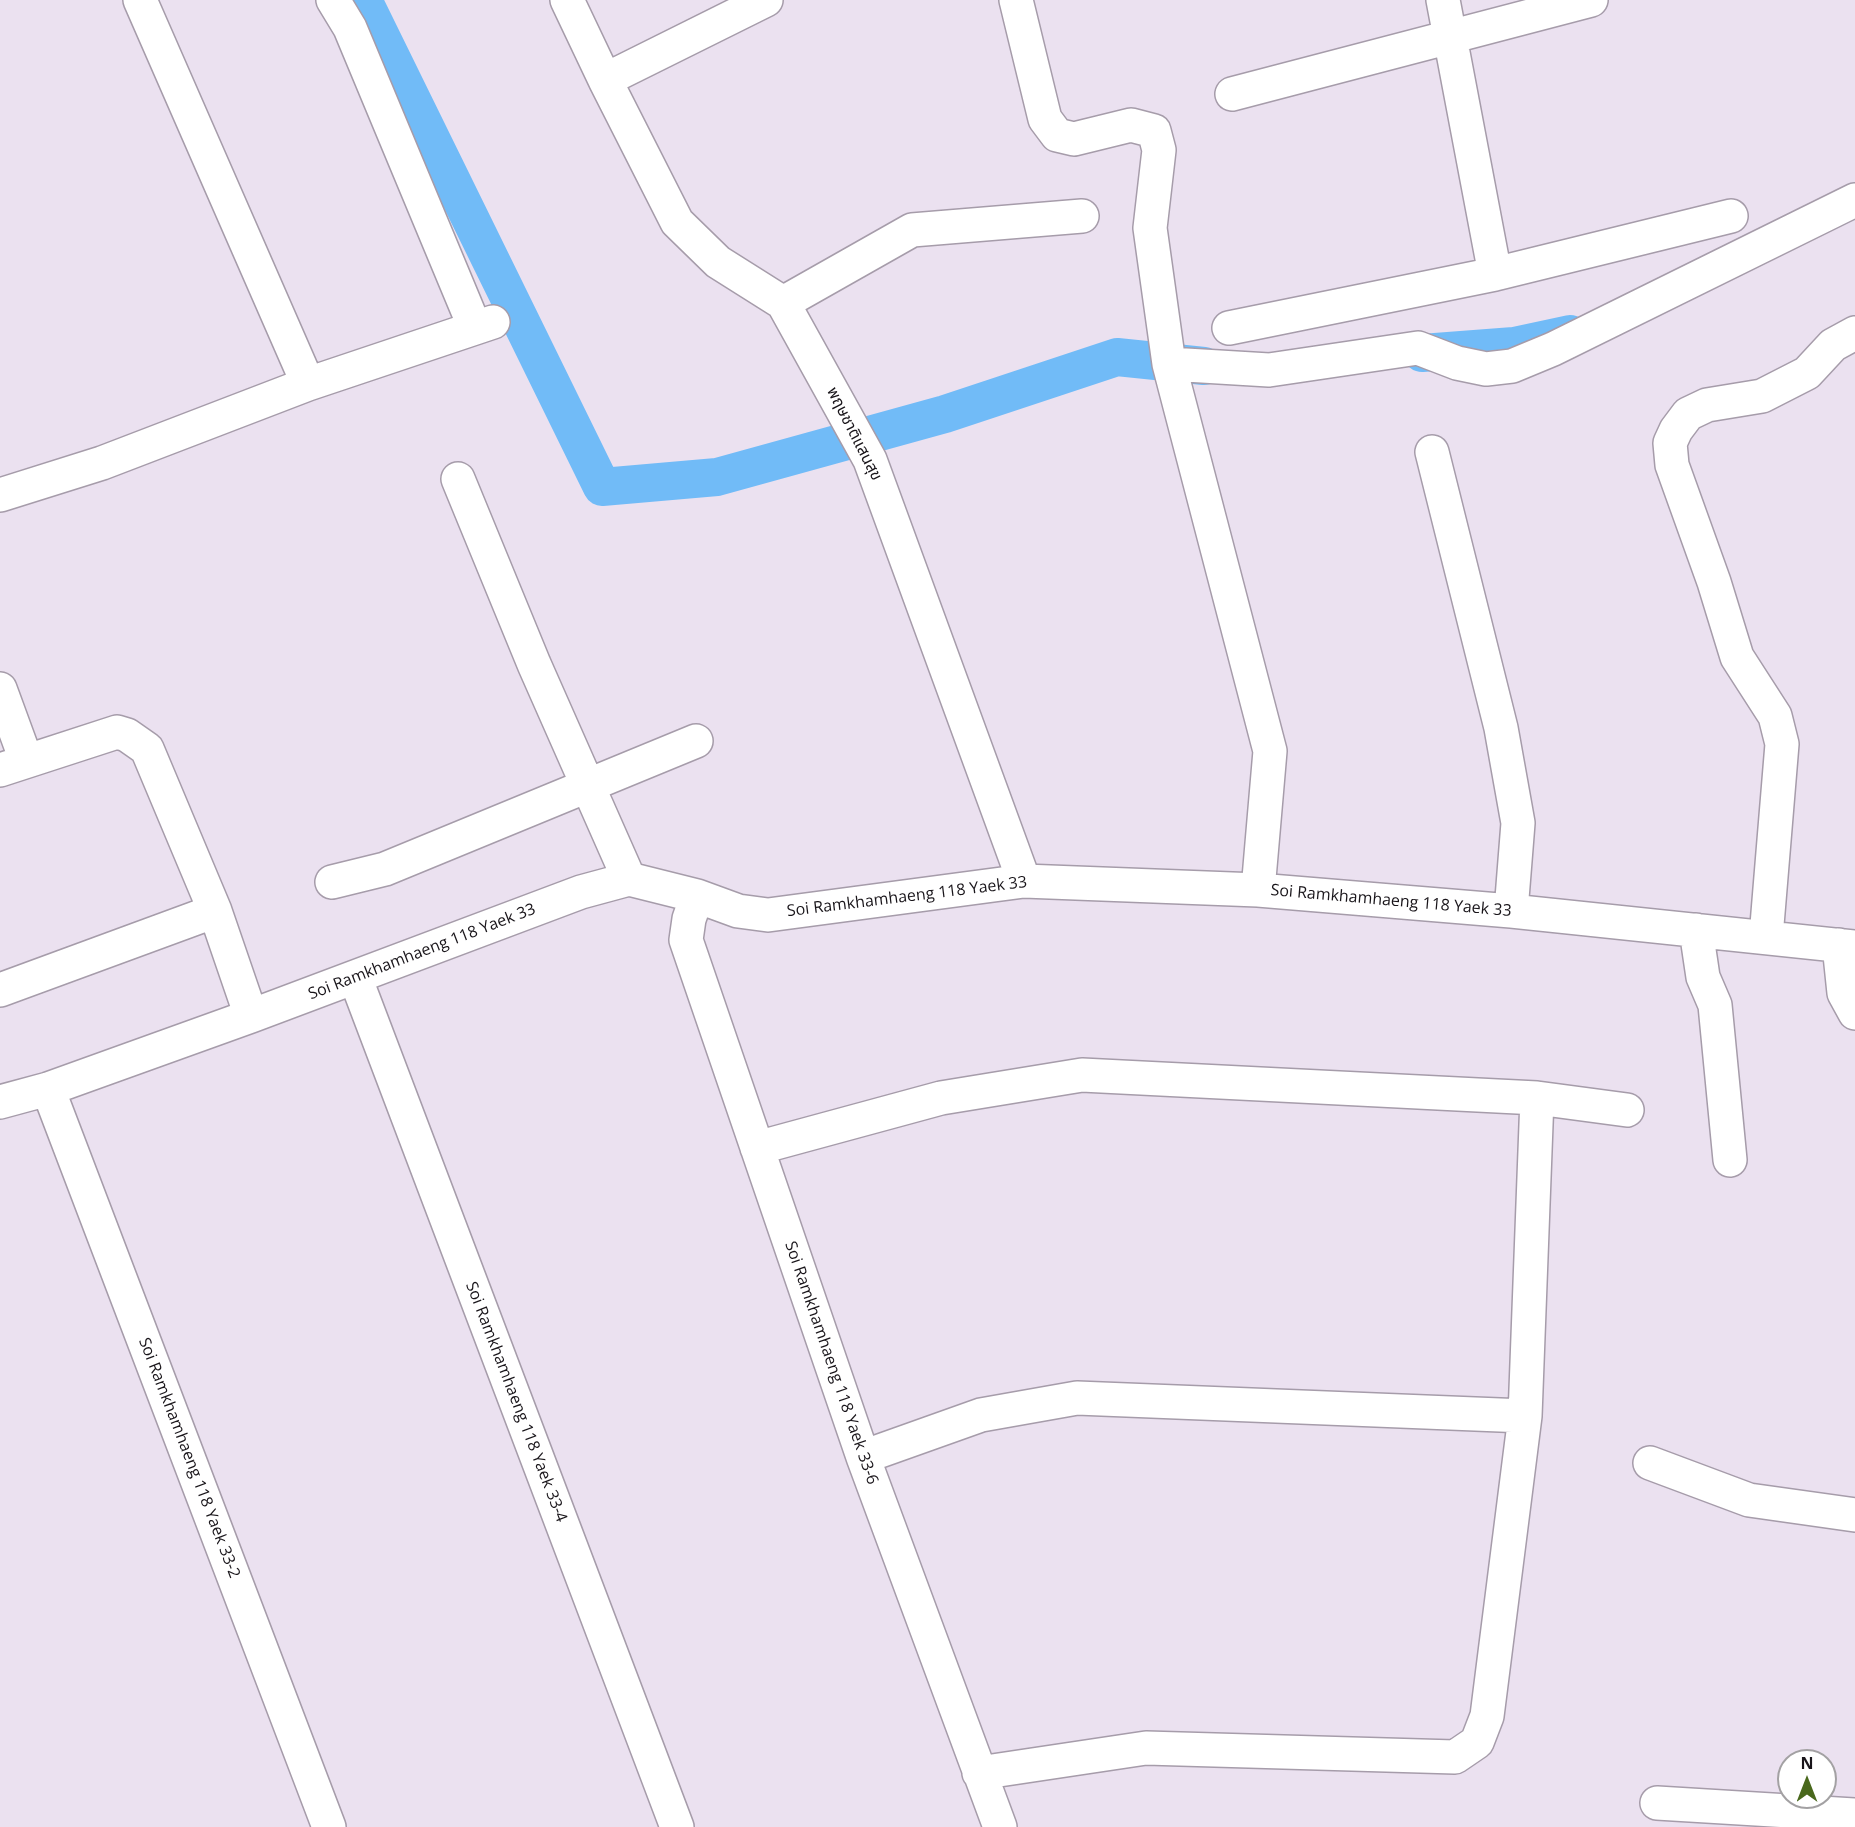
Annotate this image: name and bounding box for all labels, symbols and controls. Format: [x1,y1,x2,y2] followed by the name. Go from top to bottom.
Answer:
[822,384,886,484] street label: พฤษชาติแสนสุข
[786,873,1028,921] street label: Soi Ramkhamhaeng 118 Yaek 33
[1270,881,1512,921] street label: Soi Ramkhamhaeng 118 Yaek 33
[306,900,538,1004] street label: Soi Ramkhamhaeng 118 Yaek 33
[780,1239,882,1487] street label: Soi Ramkhamhaeng 118 Yaek 33-6
[461,1279,571,1525] street label: Soi Ramkhamhaeng 118 Yaek 33-4
[134,1335,244,1581] street label: Soi Ramkhamhaeng 118 Yaek 33-2
[1777,1749,1837,1809] north arrow
[1800,1752,1814,1774] text: N

